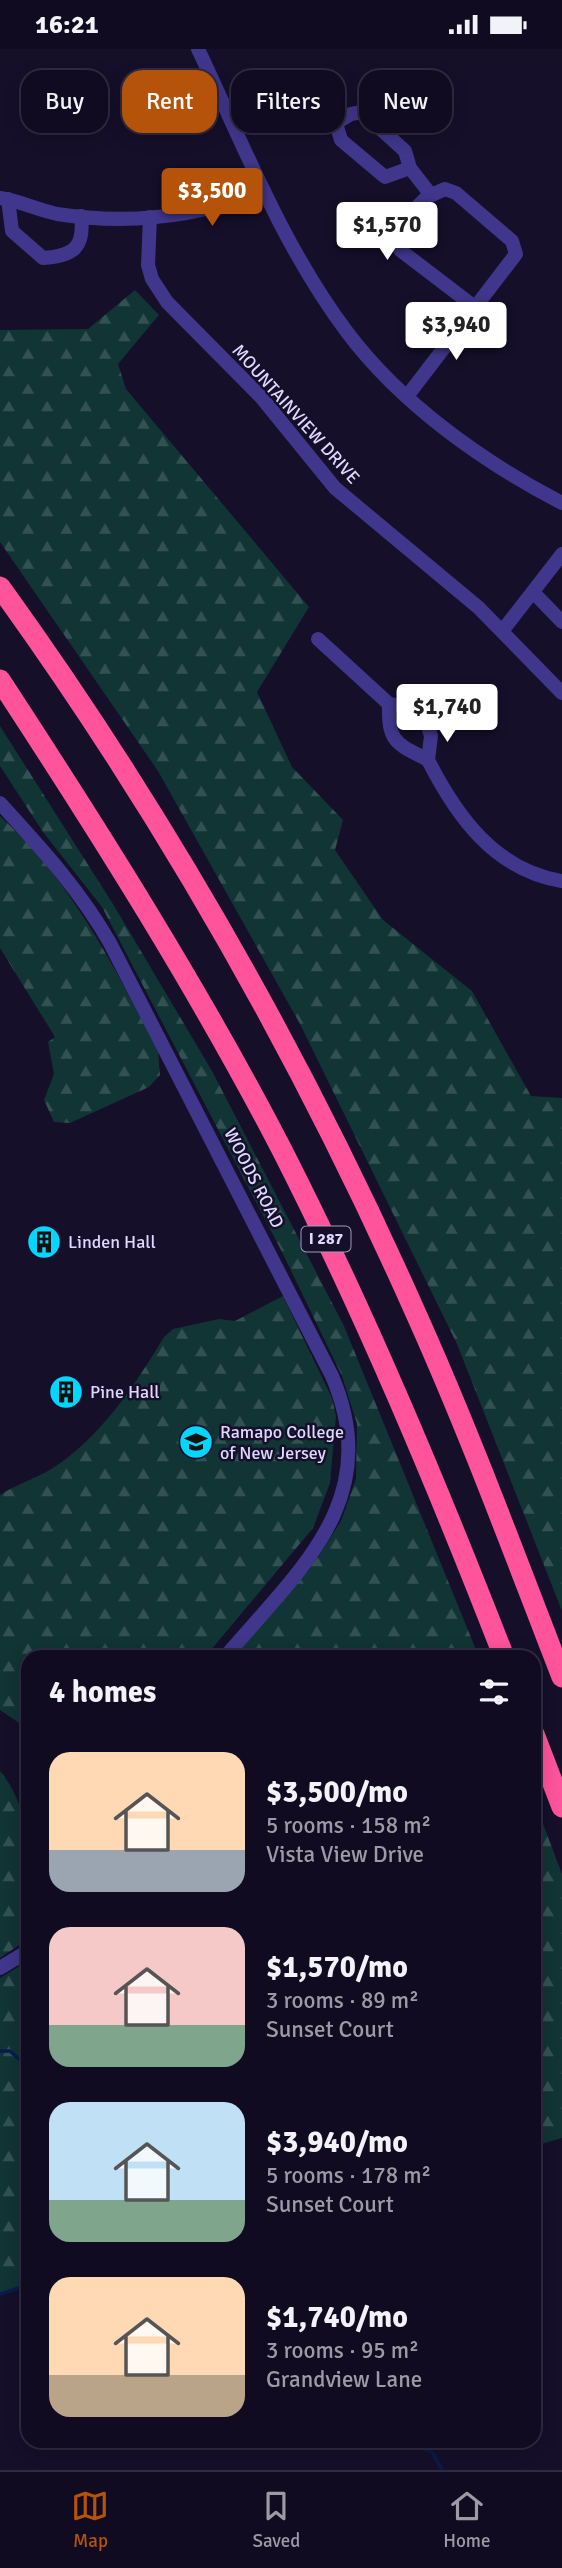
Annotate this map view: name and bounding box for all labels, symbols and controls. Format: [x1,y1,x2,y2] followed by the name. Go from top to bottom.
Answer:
[35,9,99,41] text: 16:21
[21,70,108,133] chip: Buy
[122,70,217,133] chip: Rent
[231,70,345,133] chip: Filters
[359,70,452,133] chip: New
[155,169,269,228] pin: $3,500
[178,176,246,205] text: $3,500
[330,203,444,262] pin: $1,570
[353,210,421,239] text: $1,570
[399,303,513,362] pin: $3,940
[422,310,490,339] text: $3,940
[228,340,364,488] street label: MOUNTAINVIEW DRIVE
[390,685,504,744] pin: $1,740
[413,692,481,721] text: $1,740
[219,1124,289,1232] street label: WOODS ROAD
[25,1223,63,1261] building icon: Linden Hall
[302,1227,350,1251] road number: I 287
[68,1231,156,1253] place label: Linden Hall
[47,1373,85,1411] building icon: Pine Hall
[90,1381,160,1403] place label: Pine Hall
[220,1421,344,1464] place label: Ramapo College of New Jersey
[177,1423,215,1461] school or university icon: Ramapo College of New Jersey
[475,1673,513,1711] icon: filters
[49,1674,156,1711] text: 4 homes
[266,1774,408,1811] text: $3,500/mo
[105,1780,189,1864] icon: home
[266,1811,431,1840] text: 5 rooms · 158 m²
[266,1840,424,1869] text: Vista View Drive
[266,1949,408,1986] text: $1,570/mo
[105,1955,189,2039] icon: home
[266,1986,419,2015] text: 3 rooms · 89 m²
[266,2015,394,2044] text: Sunset Court
[266,2124,408,2161] text: $3,940/mo
[105,2130,189,2214] icon: home
[266,2161,431,2190] text: 5 rooms · 178 m²
[266,2190,394,2219] text: Sunset Court
[266,2299,408,2336] text: $1,740/mo
[105,2305,189,2389] icon: home
[266,2336,419,2365] text: 3 rooms · 95 m²
[266,2365,422,2394] text: Grandview Lane
[71,2487,109,2553] tab: Map
[252,2487,300,2553] tab: Saved
[443,2487,491,2553] tab: Home

